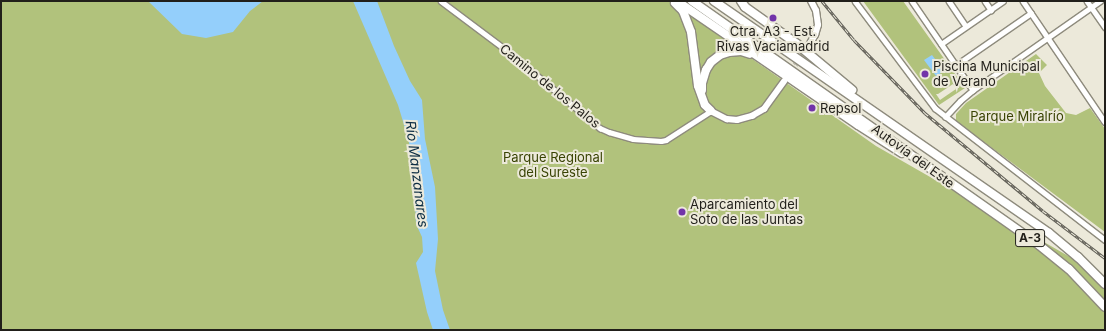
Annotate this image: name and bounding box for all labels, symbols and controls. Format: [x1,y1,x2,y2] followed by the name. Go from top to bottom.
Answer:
[768,13,778,23] marker: Ctra. A3 - Est. Rivas Vaciamadrid
[717,24,829,55] place label: Ctra. A3 - Est. Rivas Vaciamadrid
[497,41,603,131] street label: Camino de los Palos
[933,59,1040,90] place label: Piscina Municipal de Verano
[920,69,930,79] marker: Piscina Municipal de Verano
[820,100,862,116] place label: Repsol
[807,103,817,113] marker: Repsol
[970,108,1064,124] park label: Parque Miralrío
[402,120,432,228] water label: Río Manzanares
[869,121,957,191] street label: Autovía del Este
[503,150,603,181] park label: Parque Regional del Sureste
[690,197,803,228] place label: Aparcamiento del Soto de las Juntas
[677,207,687,217] marker: Aparcamiento del Soto de las Juntas
[1015,228,1045,248] road number: A-3

